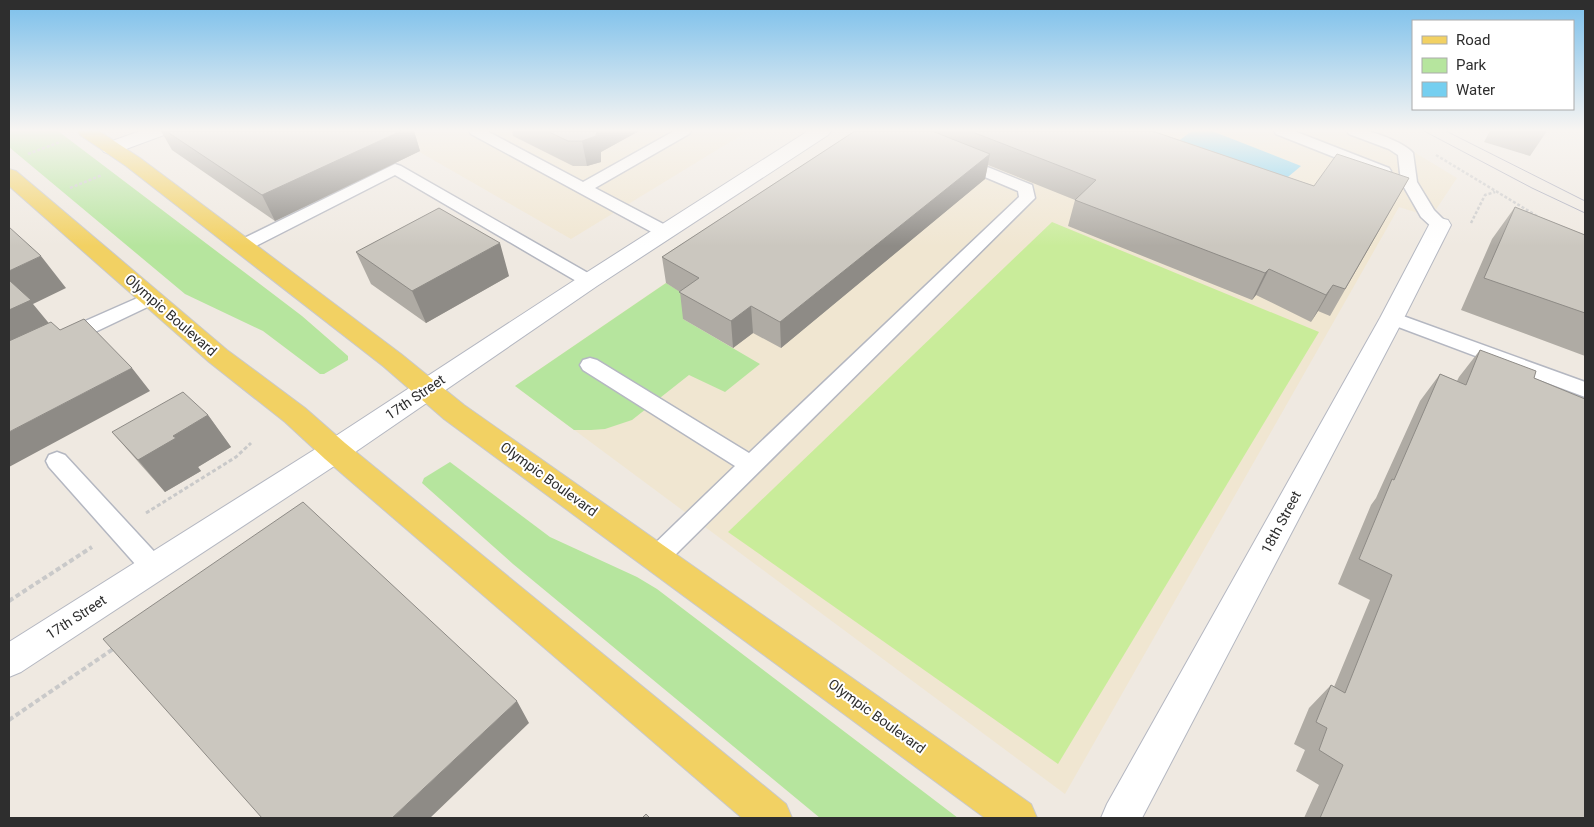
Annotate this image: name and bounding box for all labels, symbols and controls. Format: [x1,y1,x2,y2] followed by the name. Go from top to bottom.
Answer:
[1412,20,1574,110] legend
[1456,31,1490,49] text: Road
[1456,56,1487,74] text: Park
[1456,81,1495,99] text: Water
[122,271,220,359] street label: Olympic Boulevard
[382,371,448,423] street label: 17th Street
[497,438,601,520] street label: Olympic Boulevard
[1258,488,1304,556] street label: 18th Street
[43,591,109,642] street label: 17th Street
[825,675,929,757] street label: Olympic Boulevard

